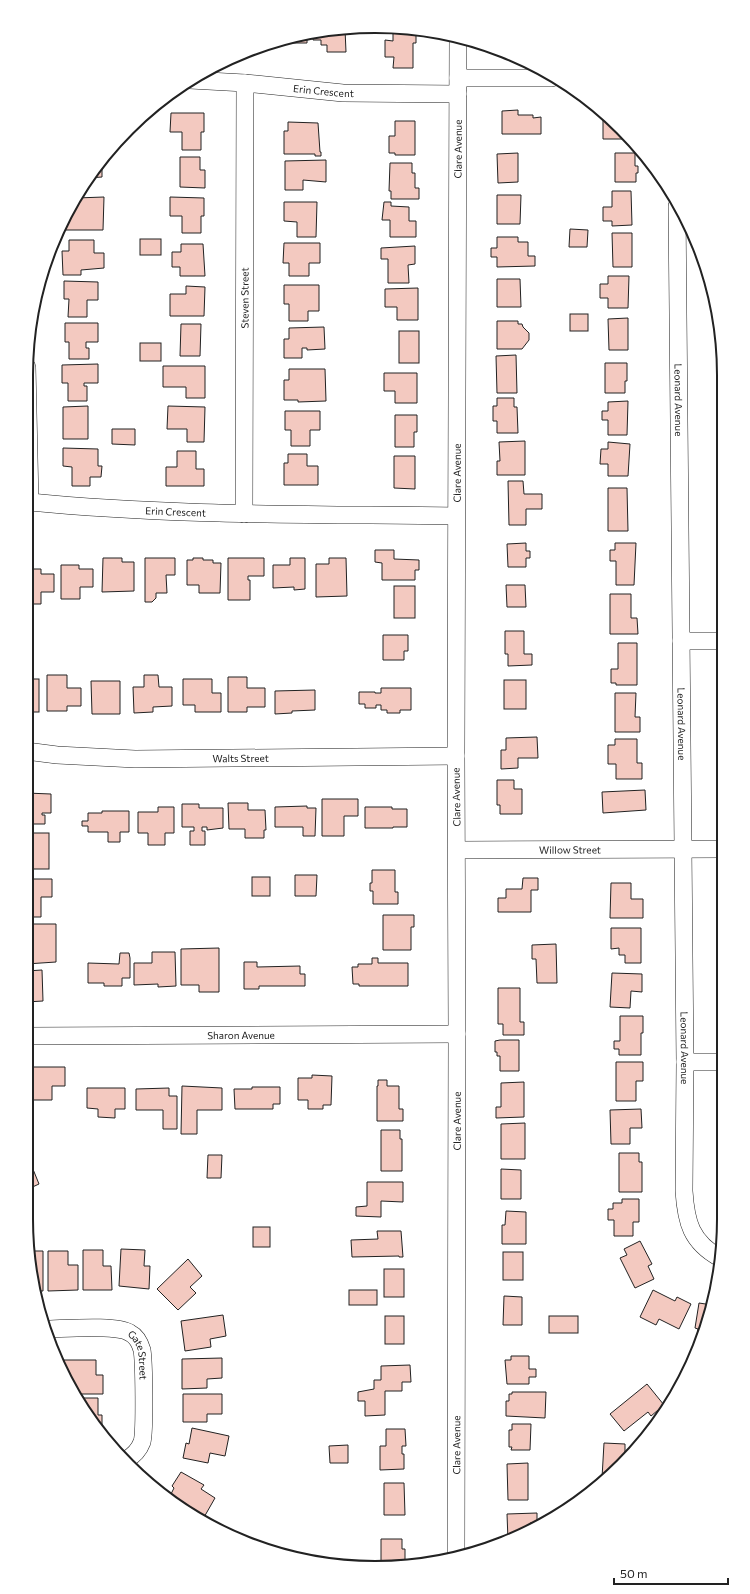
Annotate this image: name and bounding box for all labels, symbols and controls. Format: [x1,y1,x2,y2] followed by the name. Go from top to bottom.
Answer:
[293,82,354,99] street label: Erin Crescent
[452,119,464,179] street label: Clare Avenue
[238,267,251,329] street label: Steven Street
[672,363,685,436] street label: Leonard Avenue
[451,443,463,503] street label: Clare Avenue
[145,504,206,519] street label: Erin Crescent
[676,687,688,760] street label: Leonard Avenue
[212,752,269,764] street label: Walts Street
[449,767,463,827] street label: Clare Avenue
[539,843,601,856] street label: Willow Street
[679,1011,691,1084] street label: Leonard Avenue
[207,1029,275,1041] street label: Sharon Avenue
[451,1091,463,1151] street label: Clare Avenue
[126,1327,150,1380] street label: Gate Street
[450,1415,462,1475] street label: Clare Avenue
[614,1560,728,1586] scale bar
[620,1566,648,1580] text: 50 m

